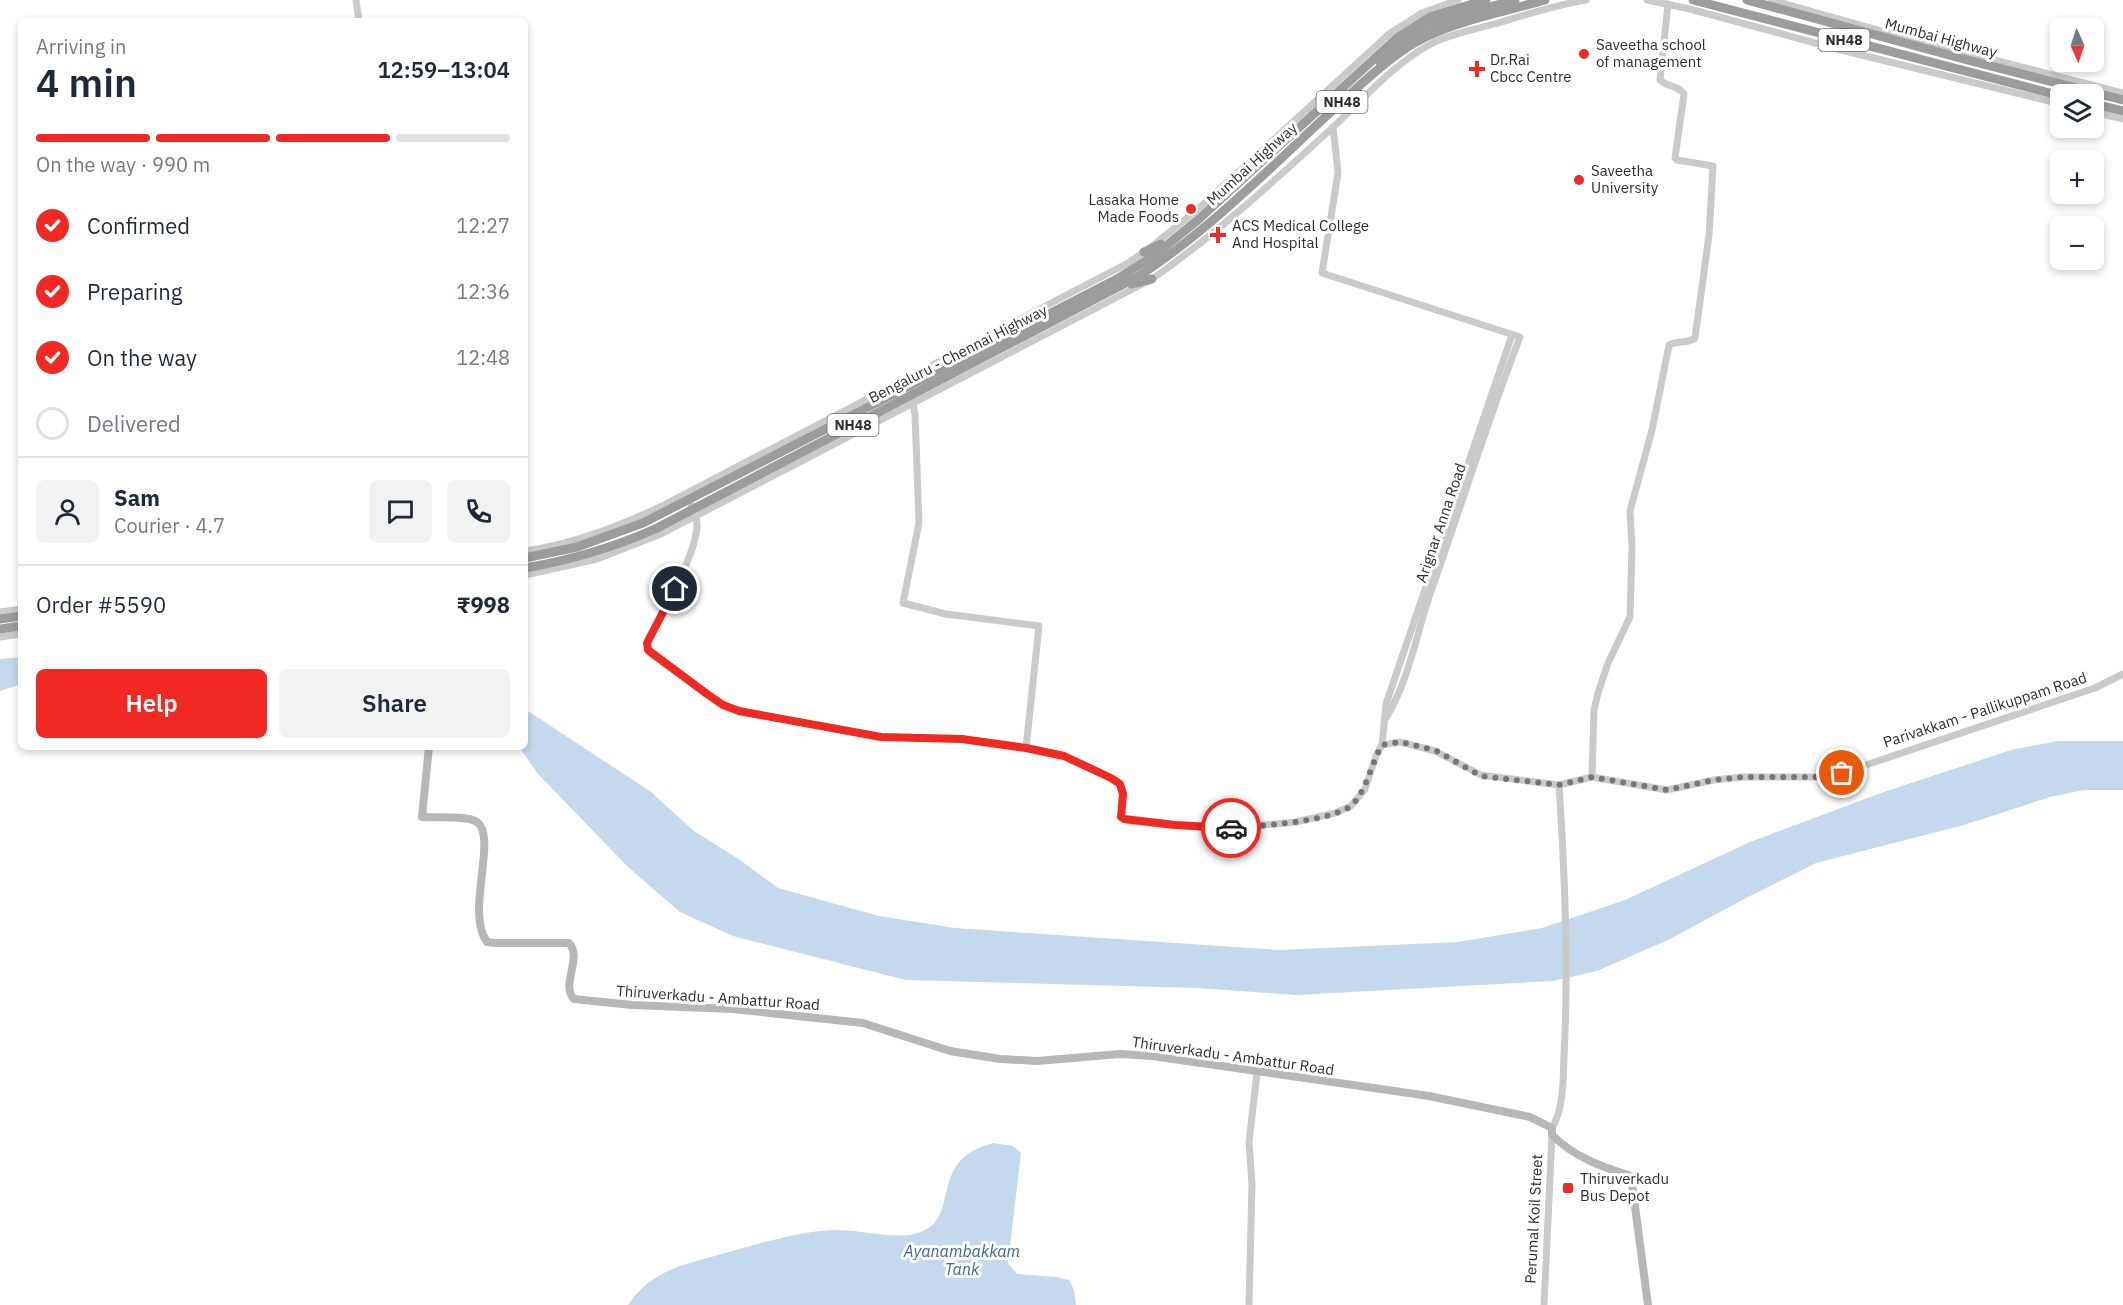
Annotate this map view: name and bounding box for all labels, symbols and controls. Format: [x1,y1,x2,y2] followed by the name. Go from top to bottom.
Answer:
[1883,13,2000,62] street label: Mumbai Highway
[2050,18,2104,72] north arrow
[2050,18,2104,270] map controls
[1818,29,1870,51] road number: NH48
[36,33,126,60] text: Arriving in
[1596,35,1706,71] place label: Saveetha school of management
[1577,47,1591,61] marker: Saveetha school of management
[1490,50,1572,86] place label: Dr.Rai Cbcc Centre
[377,55,510,84] text: 12:59–13:04
[36,57,137,108] text: 4 min
[1468,60,1486,78] marker: Dr.Rai Cbcc Centre
[2050,84,2104,138] button: layers
[1316,91,1368,113] road number: NH48
[1202,118,1301,209] street label: Mumbai Highway
[2050,150,2104,204] button: +
[36,151,210,178] text: On the way · 990 m
[1591,161,1659,197] place label: Saveetha University
[1572,173,1586,187] marker: Saveetha University
[1088,190,1179,226] place label: Lasaka Home Made Foods
[1184,202,1198,216] marker: Lasaka Home Made Foods
[36,209,69,242] icon: check
[87,211,190,240] text: Confirmed
[456,212,510,239] text: 12:27
[1232,216,1369,252] place label: ACS Medical College And Hospital
[2050,216,2104,270] button: −
[1209,226,1227,244] marker: ACS Medical College And Hospital
[36,275,69,308] icon: check
[87,277,182,306] text: Preparing
[456,278,510,305] text: 12:36
[865,300,1051,407] street label: Bengaluru - Chennai Highway
[36,341,69,374] icon: check
[87,343,197,372] text: On the way
[456,344,510,371] text: 12:48
[87,409,181,438] text: Delivered
[828,414,878,436] road number: NH48
[1411,461,1470,585] street label: Arignar Anna Road
[36,480,99,543] button: person
[369,480,432,543] button: chat
[447,480,510,543] button: phone
[114,483,160,512] text: Sam
[114,512,225,539] text: Courier · 4.7
[649,563,700,614] pin
[658,572,691,605] icon: home
[36,590,166,619] text: Order #5590
[457,590,510,619] text: ₹998
[1881,668,2089,751] street label: Parivakkam - Pallikuppam Road
[36,669,267,738] button: Help
[279,669,510,738] button: Share
[1816,747,1867,798] pin
[1825,756,1858,789] icon: bag
[1201,798,1261,858] courier
[1215,812,1248,845] icon: car
[616,981,820,1014] street label: Thiruverkadu - Ambattur Road
[1131,1032,1335,1079] street label: Thiruverkadu - Ambattur Road
[1521,1154,1546,1284] street label: Perumal Koil Street
[1580,1169,1669,1205] place label: Thiruverkadu Bus Depot
[1561,1181,1575,1195] marker: Thiruverkadu Bus Depot
[903,1241,1020,1279] water label: Ayanambakkam Tank

